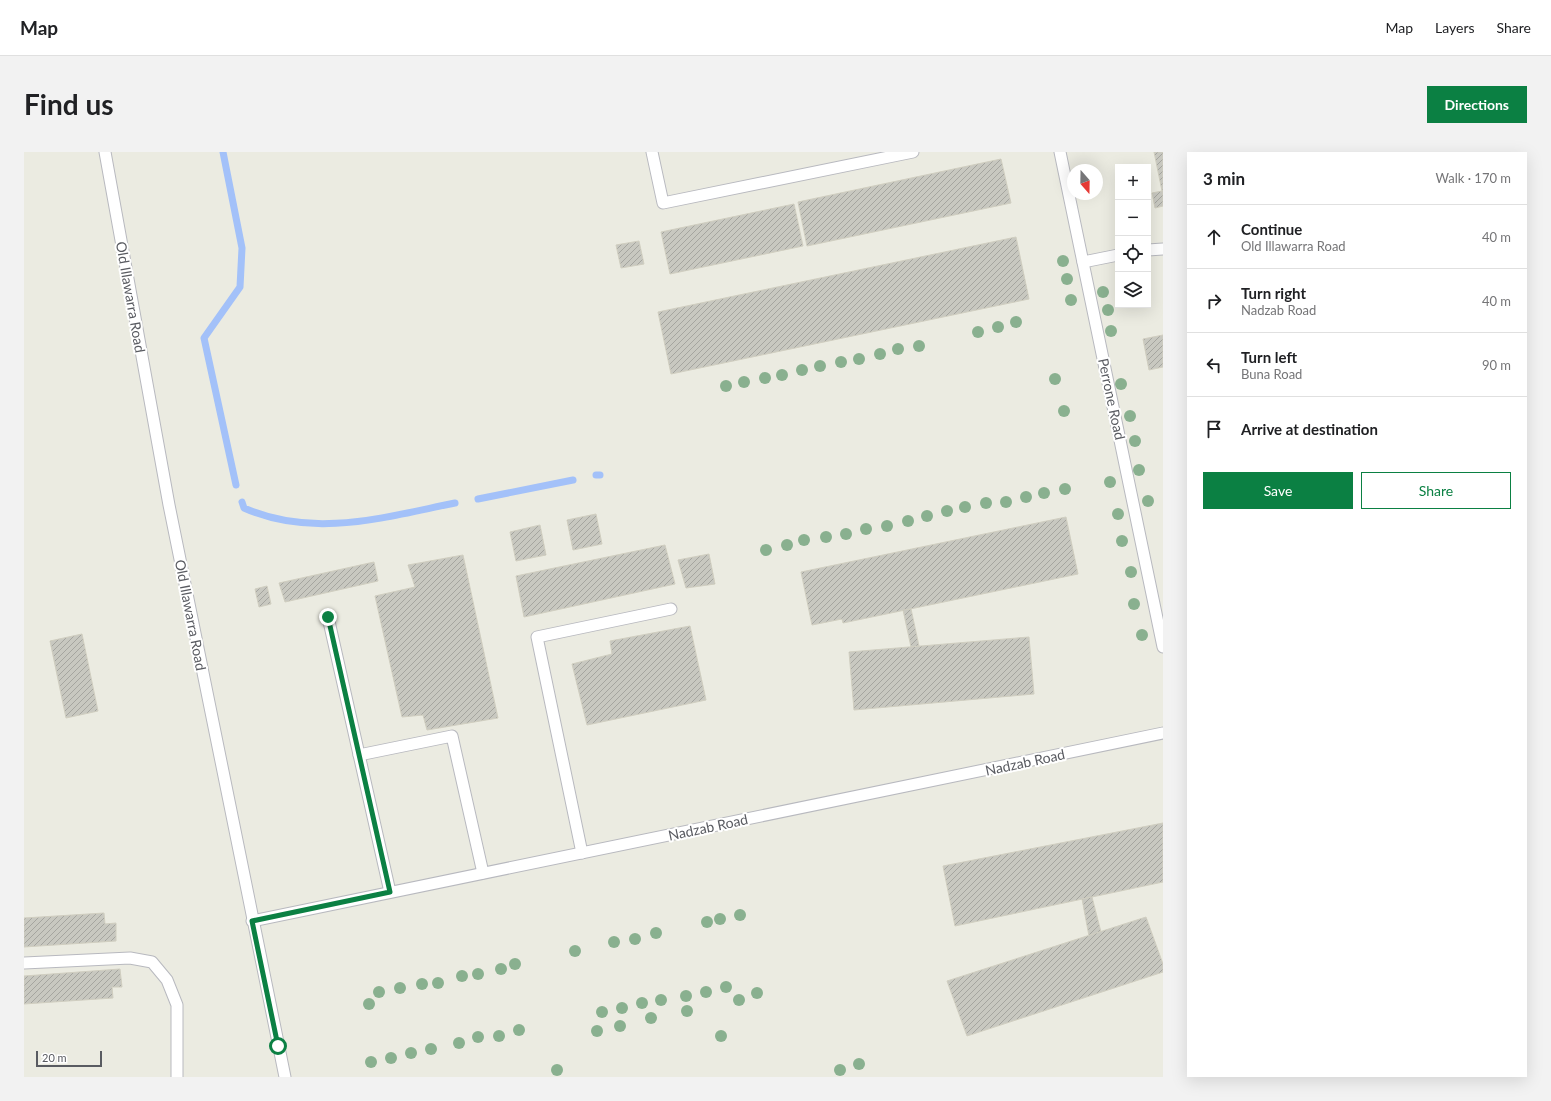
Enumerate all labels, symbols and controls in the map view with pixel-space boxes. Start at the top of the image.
text: Map [20,16,58,39]
text: Map [1385,19,1413,36]
text: Layers [1435,19,1475,36]
text: Share [1497,19,1531,36]
button: Directions [1427,86,1527,123]
text: Find us [24,87,114,121]
north arrow [1067,164,1103,200]
map controls [1115,164,1151,308]
button: + [1115,164,1151,200]
text: 3 min [1203,168,1245,189]
text: Walk · 170 m [1435,170,1511,186]
button: − [1115,200,1151,236]
text: Continue [1241,220,1302,238]
icon: ahead [1203,226,1225,248]
text: 40 m [1482,229,1511,245]
button: locate [1115,236,1151,272]
text: Old Illawarra Road [1241,238,1346,254]
street label: Old Illawarra Road [113,240,149,354]
button: layers [1115,272,1151,308]
text: Turn right [1241,284,1306,302]
icon: right [1203,290,1225,312]
text: 40 m [1482,293,1511,309]
text: Nadzab Road [1241,302,1316,318]
text: Turn left [1241,348,1297,366]
icon: left [1203,354,1225,376]
street label: Perrone Road [1095,357,1129,441]
text: 90 m [1482,357,1511,373]
text: Buna Road [1241,366,1302,382]
icon: arrive [1203,418,1225,440]
text: Arrive at destination [1241,420,1378,438]
button: Save [1203,472,1353,509]
button: Share [1361,472,1511,509]
street label: Old Illawarra Road [172,558,210,672]
route end [319,608,337,626]
street label: Nadzab Road [984,745,1066,779]
street label: Nadzab Road [667,810,749,844]
route start [269,1037,287,1055]
scale bar [36,1049,102,1068]
text: 20 m [42,1051,67,1064]

